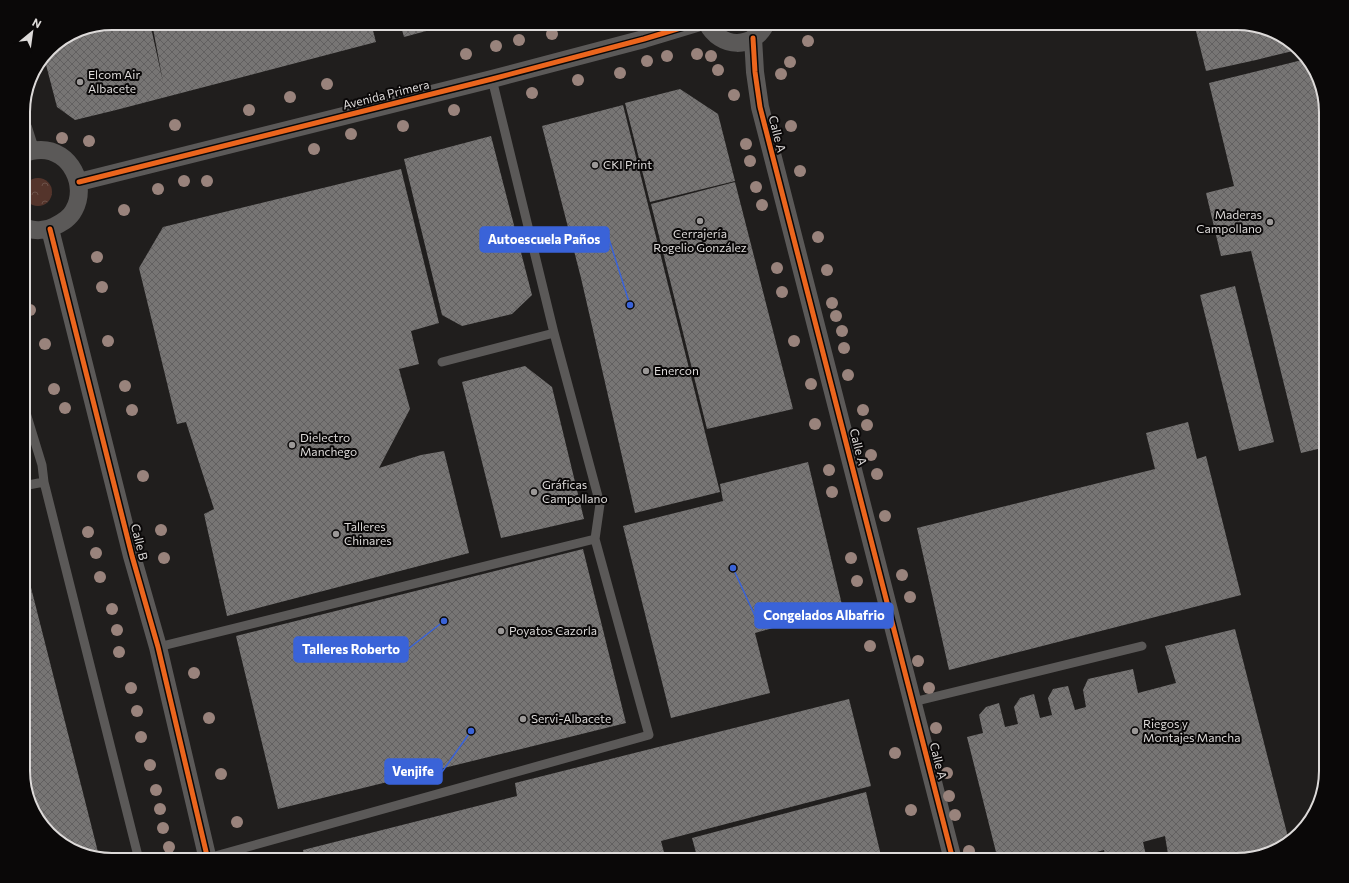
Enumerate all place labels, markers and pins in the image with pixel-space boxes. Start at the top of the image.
place label: Elcom Air Albacete [88,67,140,95]
marker: Elcom Air Albacete [75,77,85,87]
place label: CKI Print [603,157,652,171]
marker: CKI Print [590,160,600,170]
place label: Maderas Campollano [1196,207,1262,235]
marker: Cerrajería Rogelio González [695,216,705,226]
marker: Maderas Campollano [1265,217,1275,227]
place label: Cerrajería Rogelio González [653,226,747,254]
callout: Autoescuela Paños [480,227,609,252]
place label: Enercon [654,363,699,377]
marker: Enercon [641,366,651,376]
place label: Dielectro Manchego [300,430,357,458]
marker: Dielectro Manchego [287,440,297,450]
place label: Gráficas Campollano [542,477,608,505]
marker: Gráficas Campollano [529,487,539,497]
place label: Talleres Chinares [344,519,392,547]
marker: Talleres Chinares [331,529,341,539]
callout: Congelados Albafrio [755,603,893,628]
place label: Poyatos Cazorla [509,623,597,637]
marker: Poyatos Cazorla [496,626,506,636]
callout: Talleres Roberto [294,637,408,662]
place label: Servi-Albacete [531,711,611,725]
marker: Servi-Albacete [518,714,528,724]
place label: Riegos y Montajes Mancha [1143,716,1240,744]
marker: Riegos y Montajes Mancha [1130,726,1140,736]
callout: Venjife [385,759,442,784]

